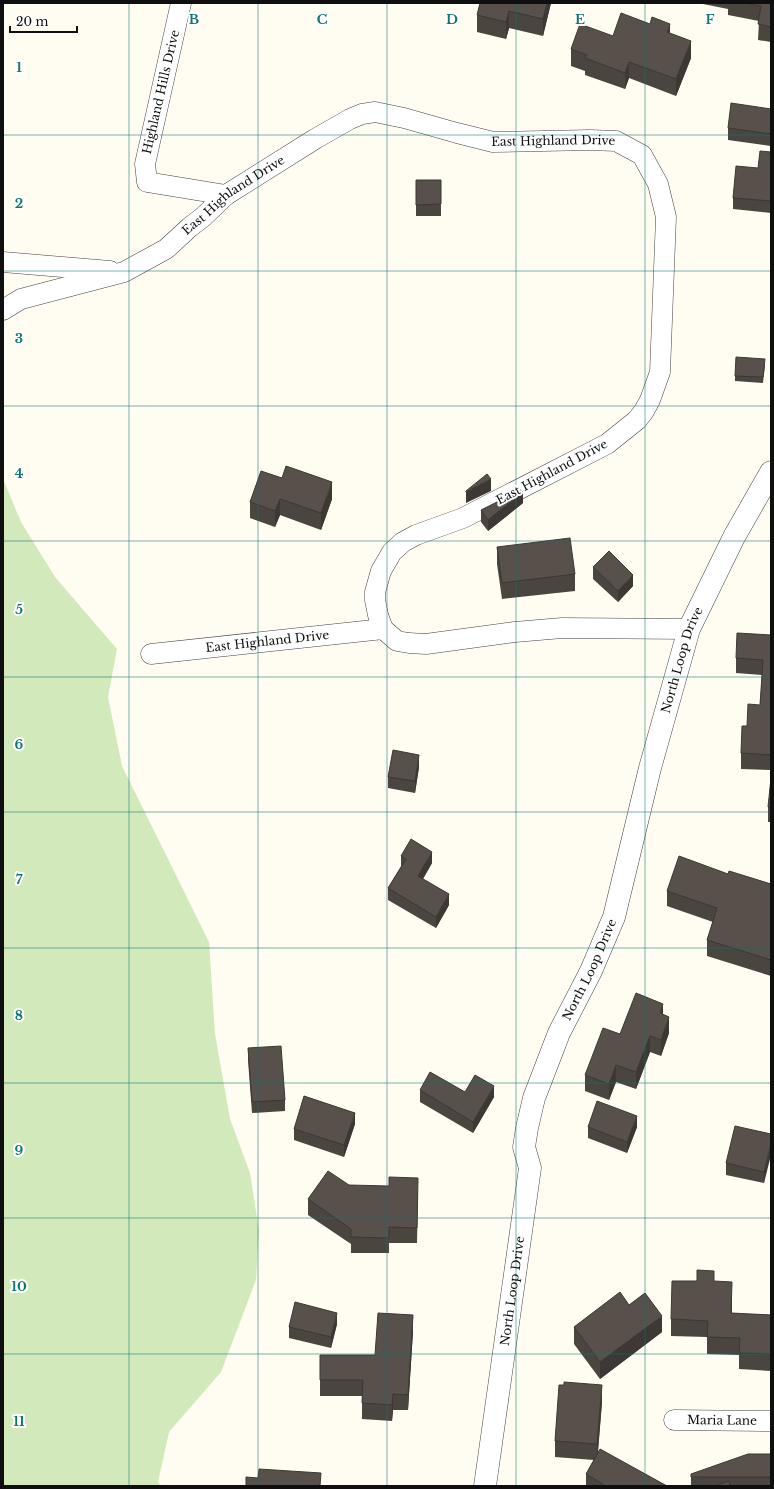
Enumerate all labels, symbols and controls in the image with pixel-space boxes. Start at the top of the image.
scale bar [10,8,77,34]
text: B [189,11,199,28]
text: C [317,11,328,28]
text: D [446,11,458,28]
text: E [575,11,585,28]
text: F [706,11,715,28]
text: 20 m [16,14,48,29]
street label: Highland Hills Drive [139,28,182,156]
text: 1 [16,59,22,76]
street label: East Highland Drive [491,132,616,149]
street label: East Highland Drive [179,152,287,238]
text: 2 [15,195,23,212]
text: 3 [15,330,23,347]
street label: East Highland Drive [493,436,610,507]
text: 4 [15,465,24,482]
text: 5 [15,601,23,618]
street label: North Loop Drive [658,604,706,715]
street label: East Highland Drive [205,627,330,655]
text: 6 [15,736,24,753]
text: 7 [16,871,23,888]
street label: North Loop Drive [559,916,619,1023]
text: 8 [15,1007,23,1024]
text: 9 [15,1142,24,1159]
street label: North Loop Drive [497,1235,527,1347]
text: 10 [11,1278,27,1295]
street label: Maria Lane [687,1412,757,1428]
text: 11 [13,1413,25,1430]

